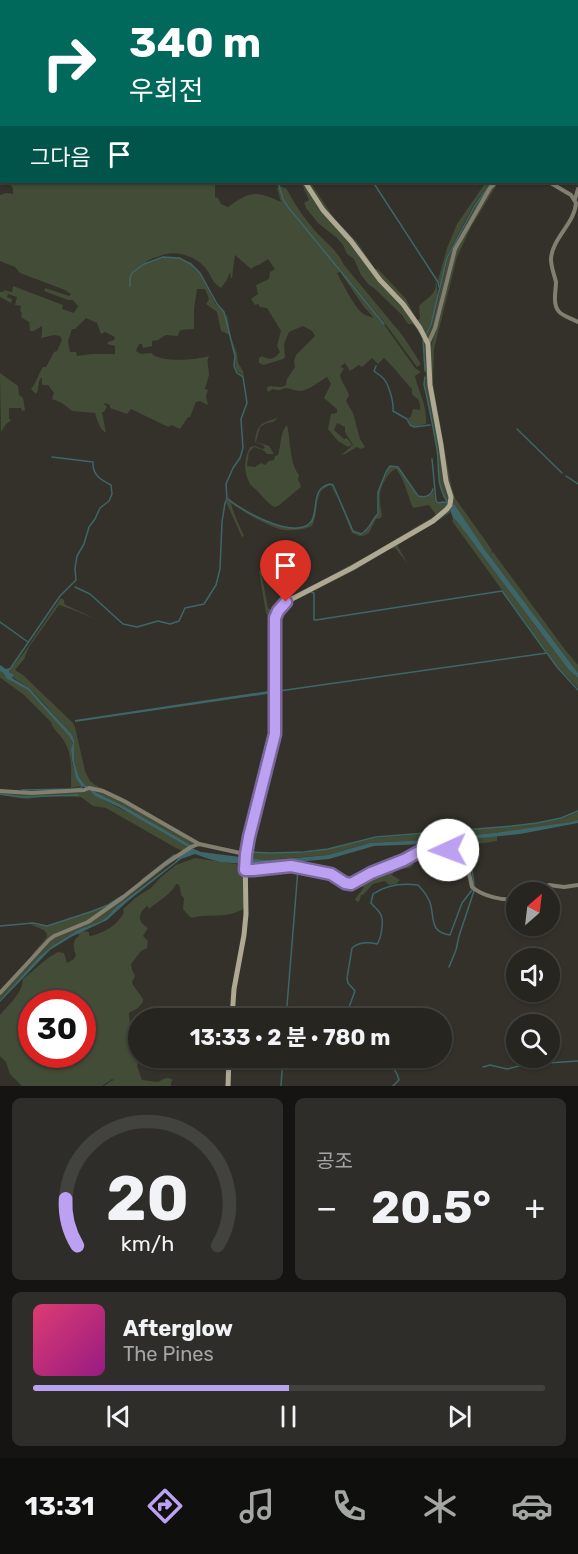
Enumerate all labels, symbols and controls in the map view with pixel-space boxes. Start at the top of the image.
text: 340 m [129,18,261,68]
icon: right [30,24,108,102]
text: 우회전 [129,75,204,107]
icon: arrive [103,138,136,171]
text: 그다음 [30,144,91,171]
pin [260,540,311,602]
icon: arrive [269,549,302,582]
position arrow [416,818,480,882]
north arrow [506,882,560,936]
map controls [506,882,560,1068]
button: sound [506,948,560,1002]
speed limit sign: 30 [18,990,96,1068]
button: search [506,1014,560,1068]
text: 13:33 · 2 분 · 780 m [190,1024,390,1051]
text: 공조 [316,1149,353,1173]
text: 20 [106,1162,189,1236]
text: 20.5° [371,1181,491,1234]
text: − [316,1188,337,1227]
text: + [524,1188,545,1227]
text: km/h [121,1231,174,1256]
text: Afterglow [123,1315,233,1342]
text: The Pines [123,1342,214,1366]
icon: previous [102,1400,135,1433]
icon: pause [272,1400,305,1433]
icon: next [443,1400,476,1433]
icon: directions [144,1485,186,1527]
icon: music [236,1485,278,1527]
icon: phone [328,1485,370,1527]
icon: climate [419,1485,461,1527]
icon: car [511,1485,553,1527]
text: 13:31 [25,1490,95,1522]

